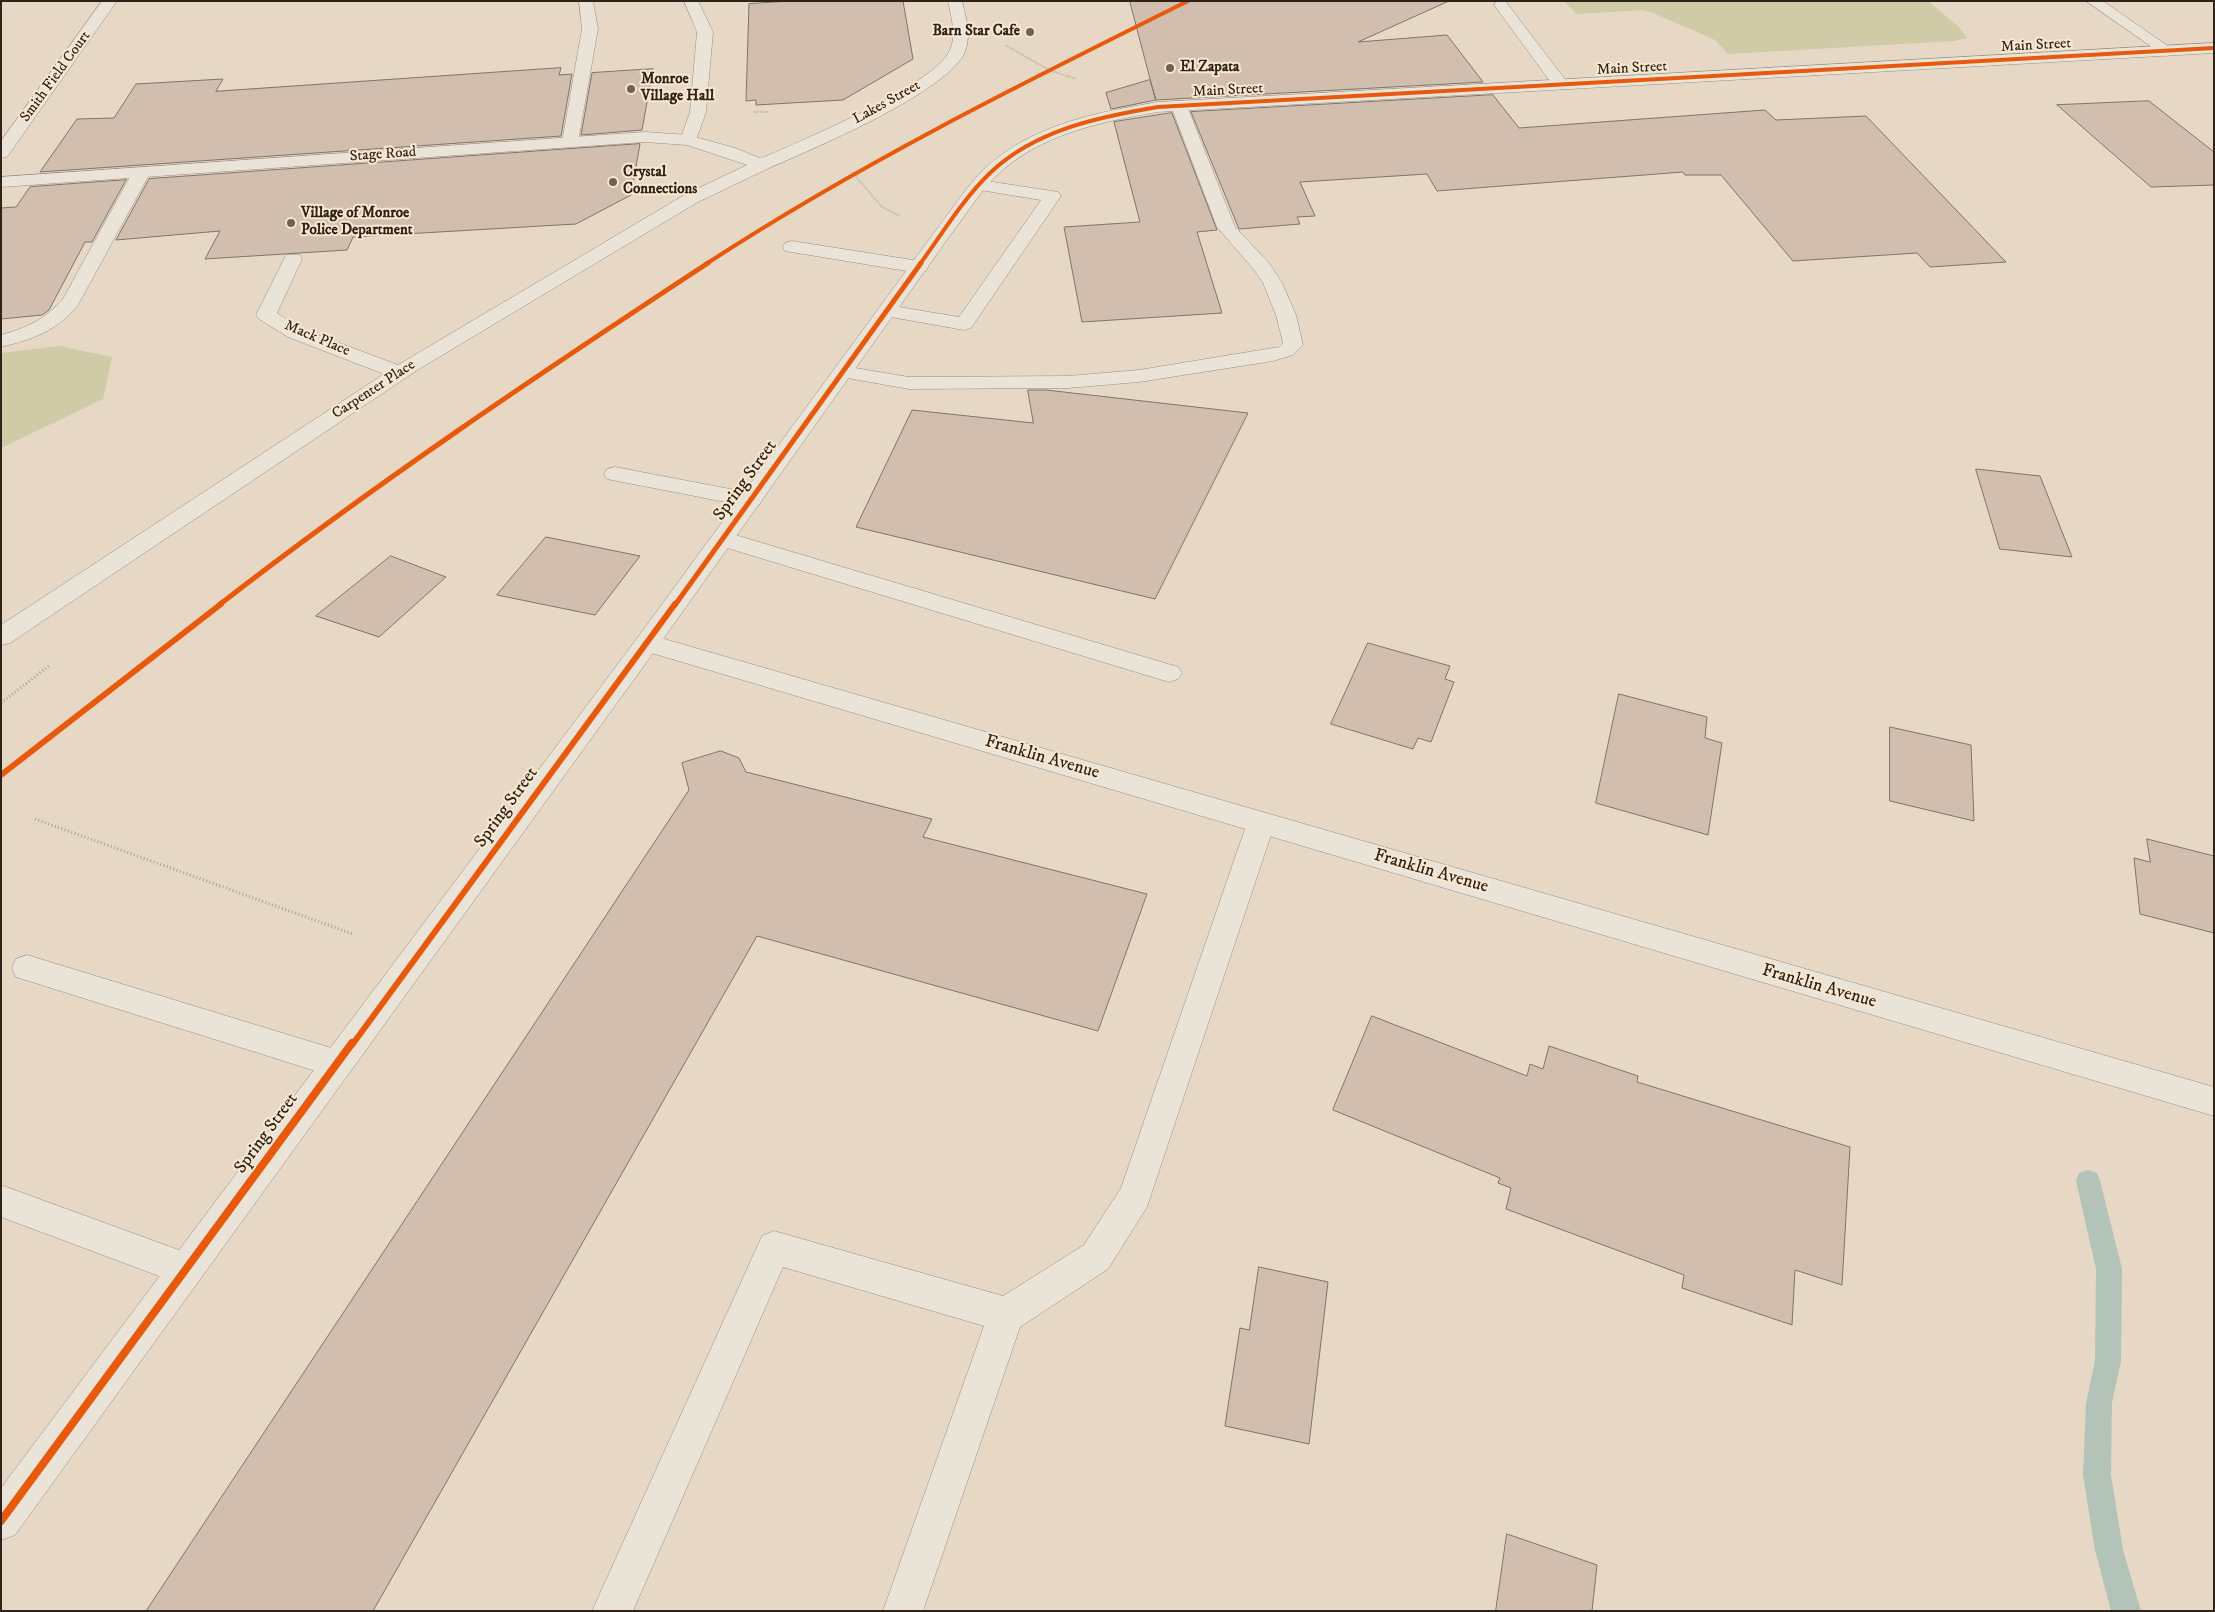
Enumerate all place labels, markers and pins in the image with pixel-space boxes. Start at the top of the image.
place label: Barn Star Cafe [932,23,1020,41]
marker: Barn Star Cafe [1024,26,1036,38]
place label: El Zapata [1180,59,1239,77]
marker: El Zapata [1164,62,1176,74]
place label: Monroe Village Hall [641,71,714,106]
marker: Monroe Village Hall [625,83,637,95]
place label: Crystal Connections [623,164,697,199]
marker: Crystal Connections [607,176,619,188]
place label: Village of Monroe Police Department [301,205,413,240]
marker: Village of Monroe Police Department [285,217,297,229]

